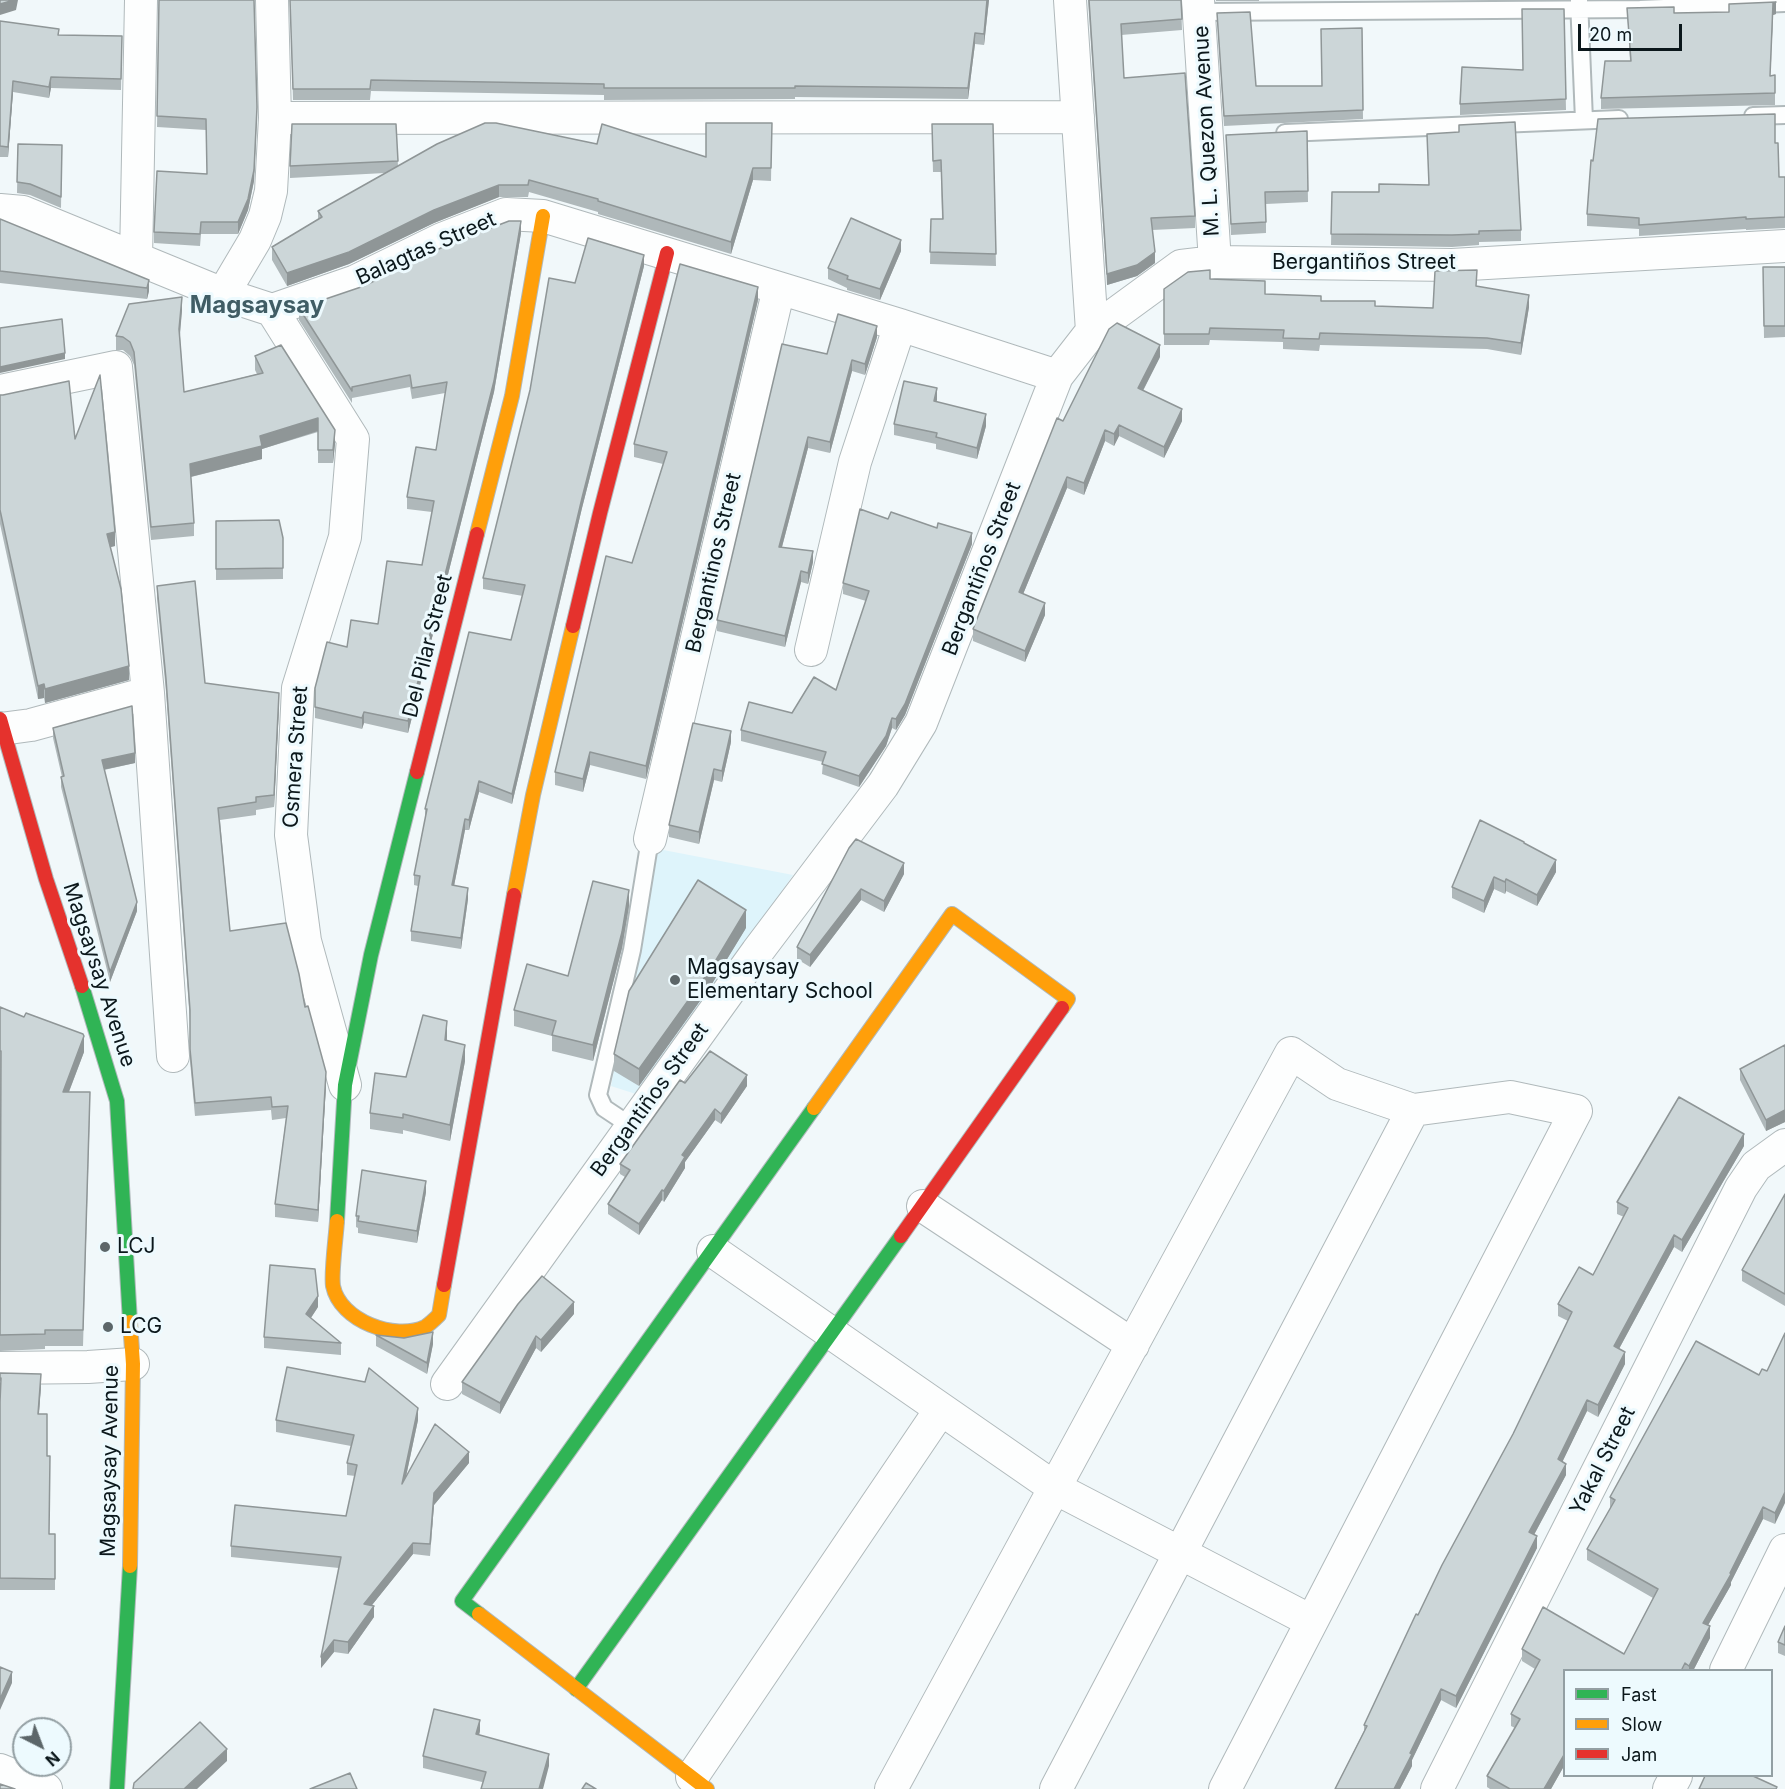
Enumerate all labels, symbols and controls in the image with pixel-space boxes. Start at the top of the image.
scale bar [1581,12,1684,50]
text: 20 m [1589,24,1632,45]
street label: M. L. Quezon Avenue [1189,25,1225,237]
street label: Balagtas Street [352,207,500,291]
street label: Bergantiños Street [1272,250,1456,276]
district label: Magsaysay [190,292,324,320]
street label: Bergantinos Street [681,471,747,655]
street label: Bergantiños Street [937,479,1027,659]
street label: Del Pilar Street [398,572,458,720]
street label: Osmera Street [278,685,314,829]
street label: Magsaysay Avenue [57,880,141,1070]
place label: Magsaysay Elementary School [687,955,873,1005]
marker: Magsaysay Elementary School [668,973,682,987]
street label: Bergantiños Street [586,1018,714,1182]
place label: LCJ [117,1234,156,1260]
marker: LCJ [98,1240,112,1254]
place label: LCG [120,1314,162,1340]
marker: LCG [101,1320,115,1334]
street label: Magsaysay Avenue [96,1365,124,1557]
street label: Yakal Street [1565,1403,1641,1519]
legend [1563,1669,1773,1777]
text: Fast [1621,1684,1657,1705]
text: Slow [1621,1714,1662,1735]
north arrow [12,1717,72,1777]
text: Jam [1621,1744,1657,1765]
text: N [41,1747,64,1770]

